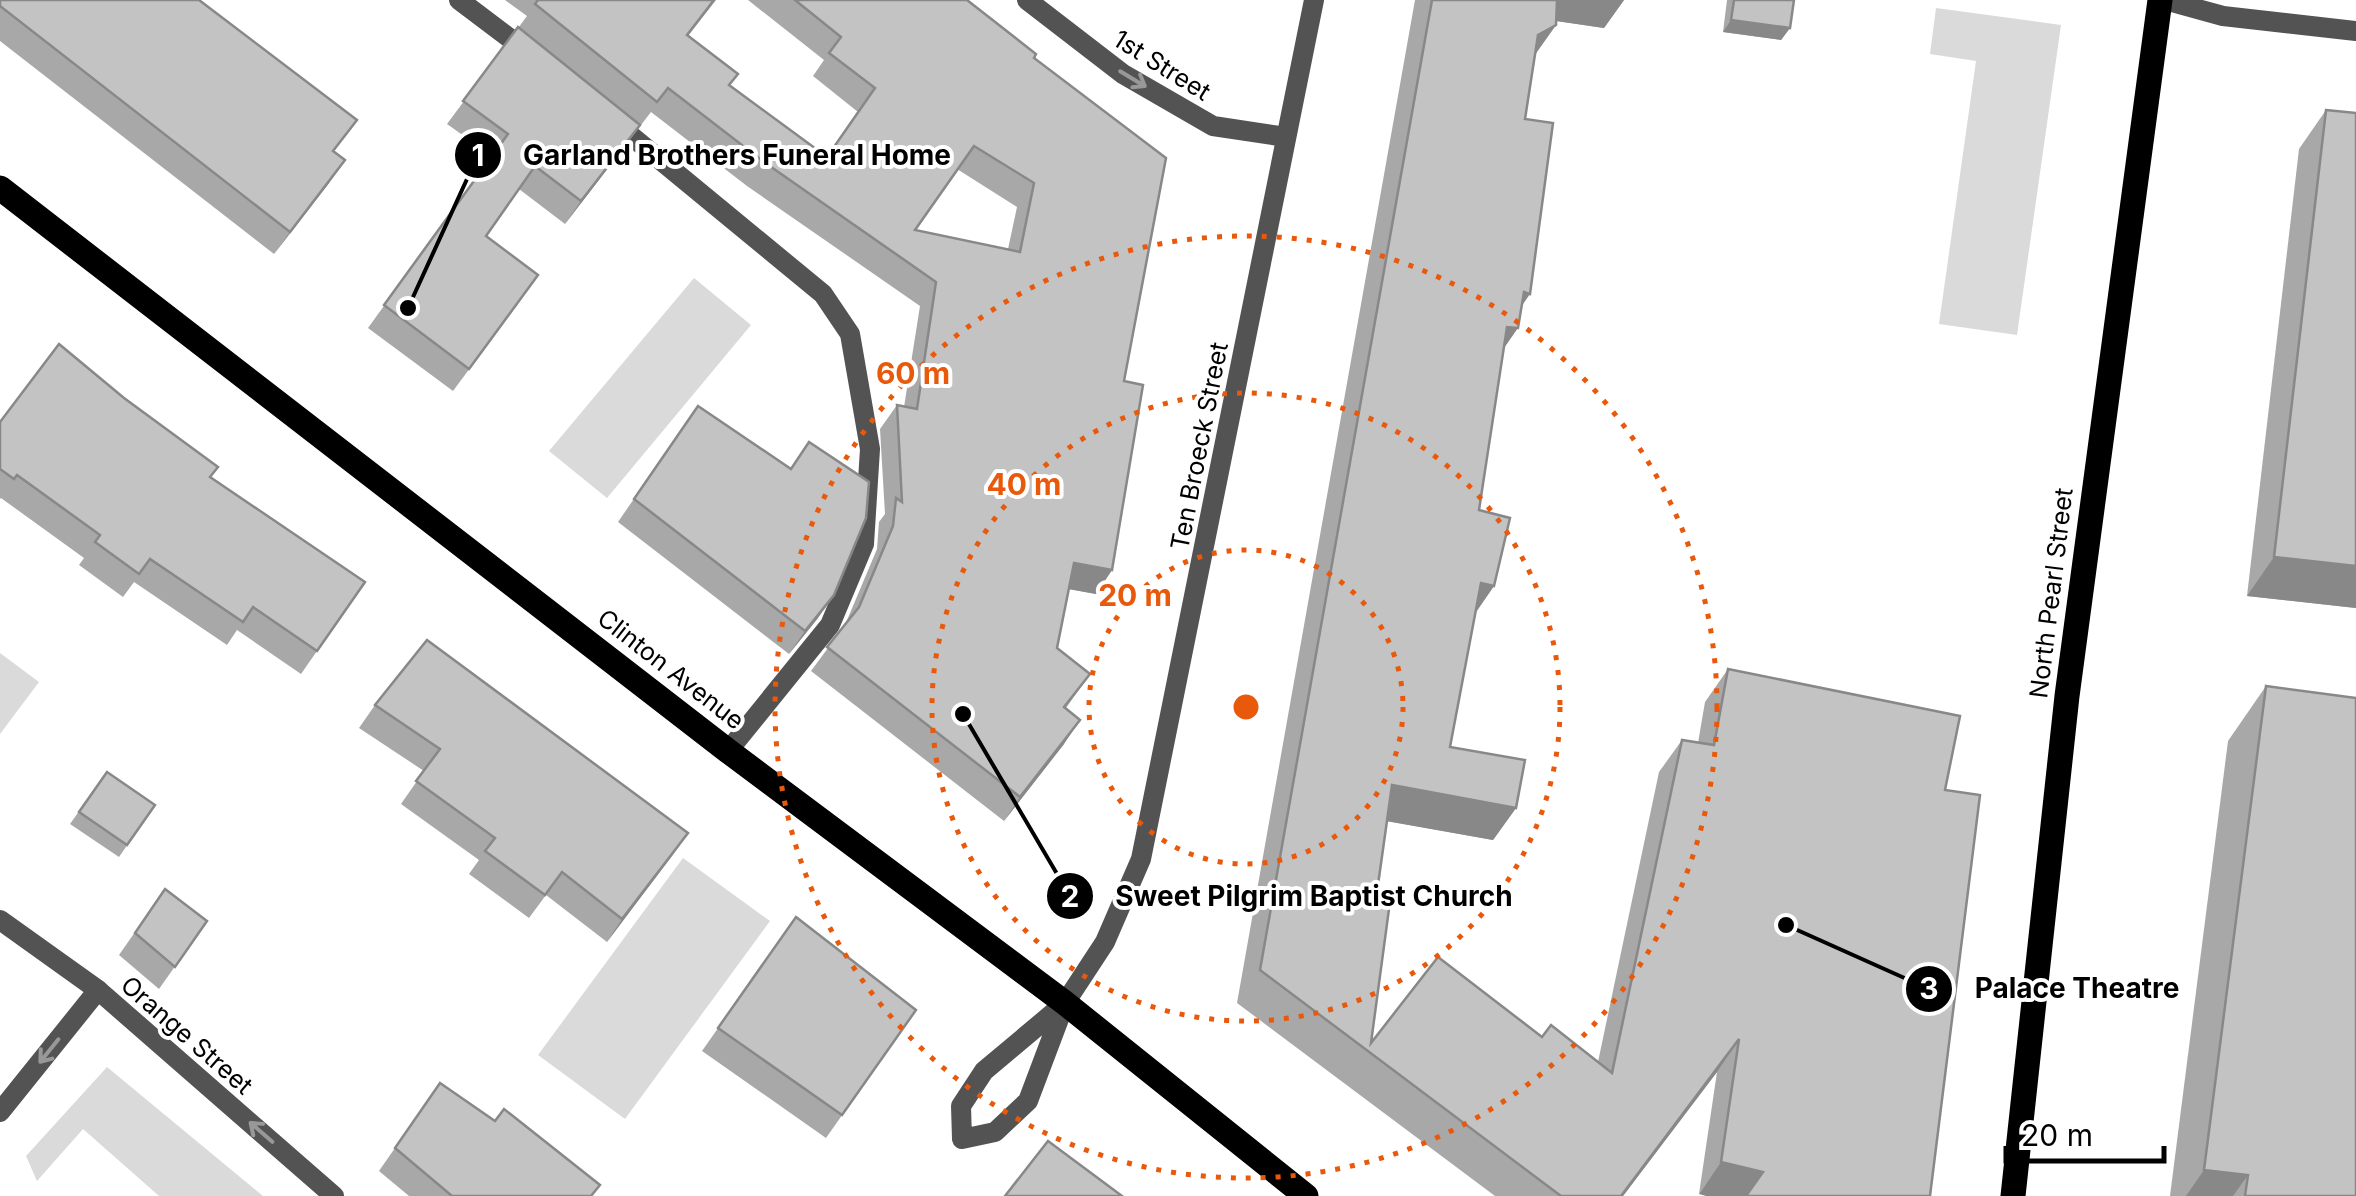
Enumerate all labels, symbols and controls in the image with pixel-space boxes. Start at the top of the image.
street label: 1st Street [1108,23,1216,107]
one-way arrow [1118,69,1147,89]
callout: Garland Brothers Funeral Home [453,126,972,184]
text: 1 [472,137,484,173]
text: Garland Brothers Funeral Home [523,138,951,172]
street label: Ten Broeck Street [1164,340,1234,552]
text: 60 m [876,355,950,391]
text: 40 m [987,466,1062,502]
street label: North Pearl Street [2023,486,2079,700]
text: 20 m [1098,577,1172,613]
street label: Clinton Avenue [592,602,750,736]
centre of rings [1228,689,1264,725]
callout: Sweet Pilgrim Baptist Church [1045,867,1533,925]
text: 2 [1061,878,1079,914]
text: Sweet Pilgrim Baptist Church [1115,879,1513,913]
callout: Palace Theatre [1904,960,2199,1018]
street label: Orange Street [115,970,259,1100]
text: 3 [1919,970,1939,1006]
text: Palace Theatre [1975,971,2179,1005]
one-way arrow [38,1038,60,1064]
scale bar [2006,1101,2164,1163]
text: 20 m [2021,1117,2093,1153]
one-way arrow [248,1121,274,1143]

